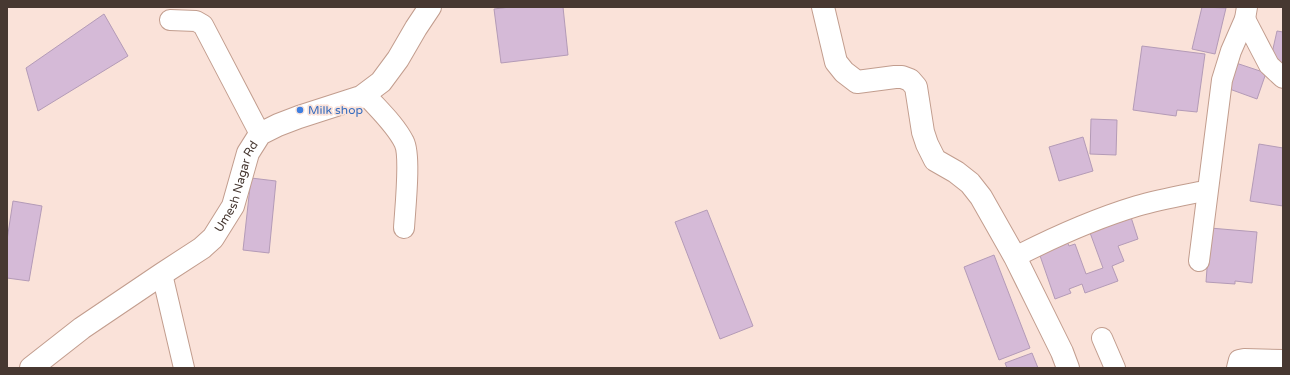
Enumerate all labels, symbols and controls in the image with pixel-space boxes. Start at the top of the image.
place label: Milk shop [308,103,363,117]
marker: Milk shop [295,105,305,115]
street label: Umesh Nagar Rd [211,138,261,235]

